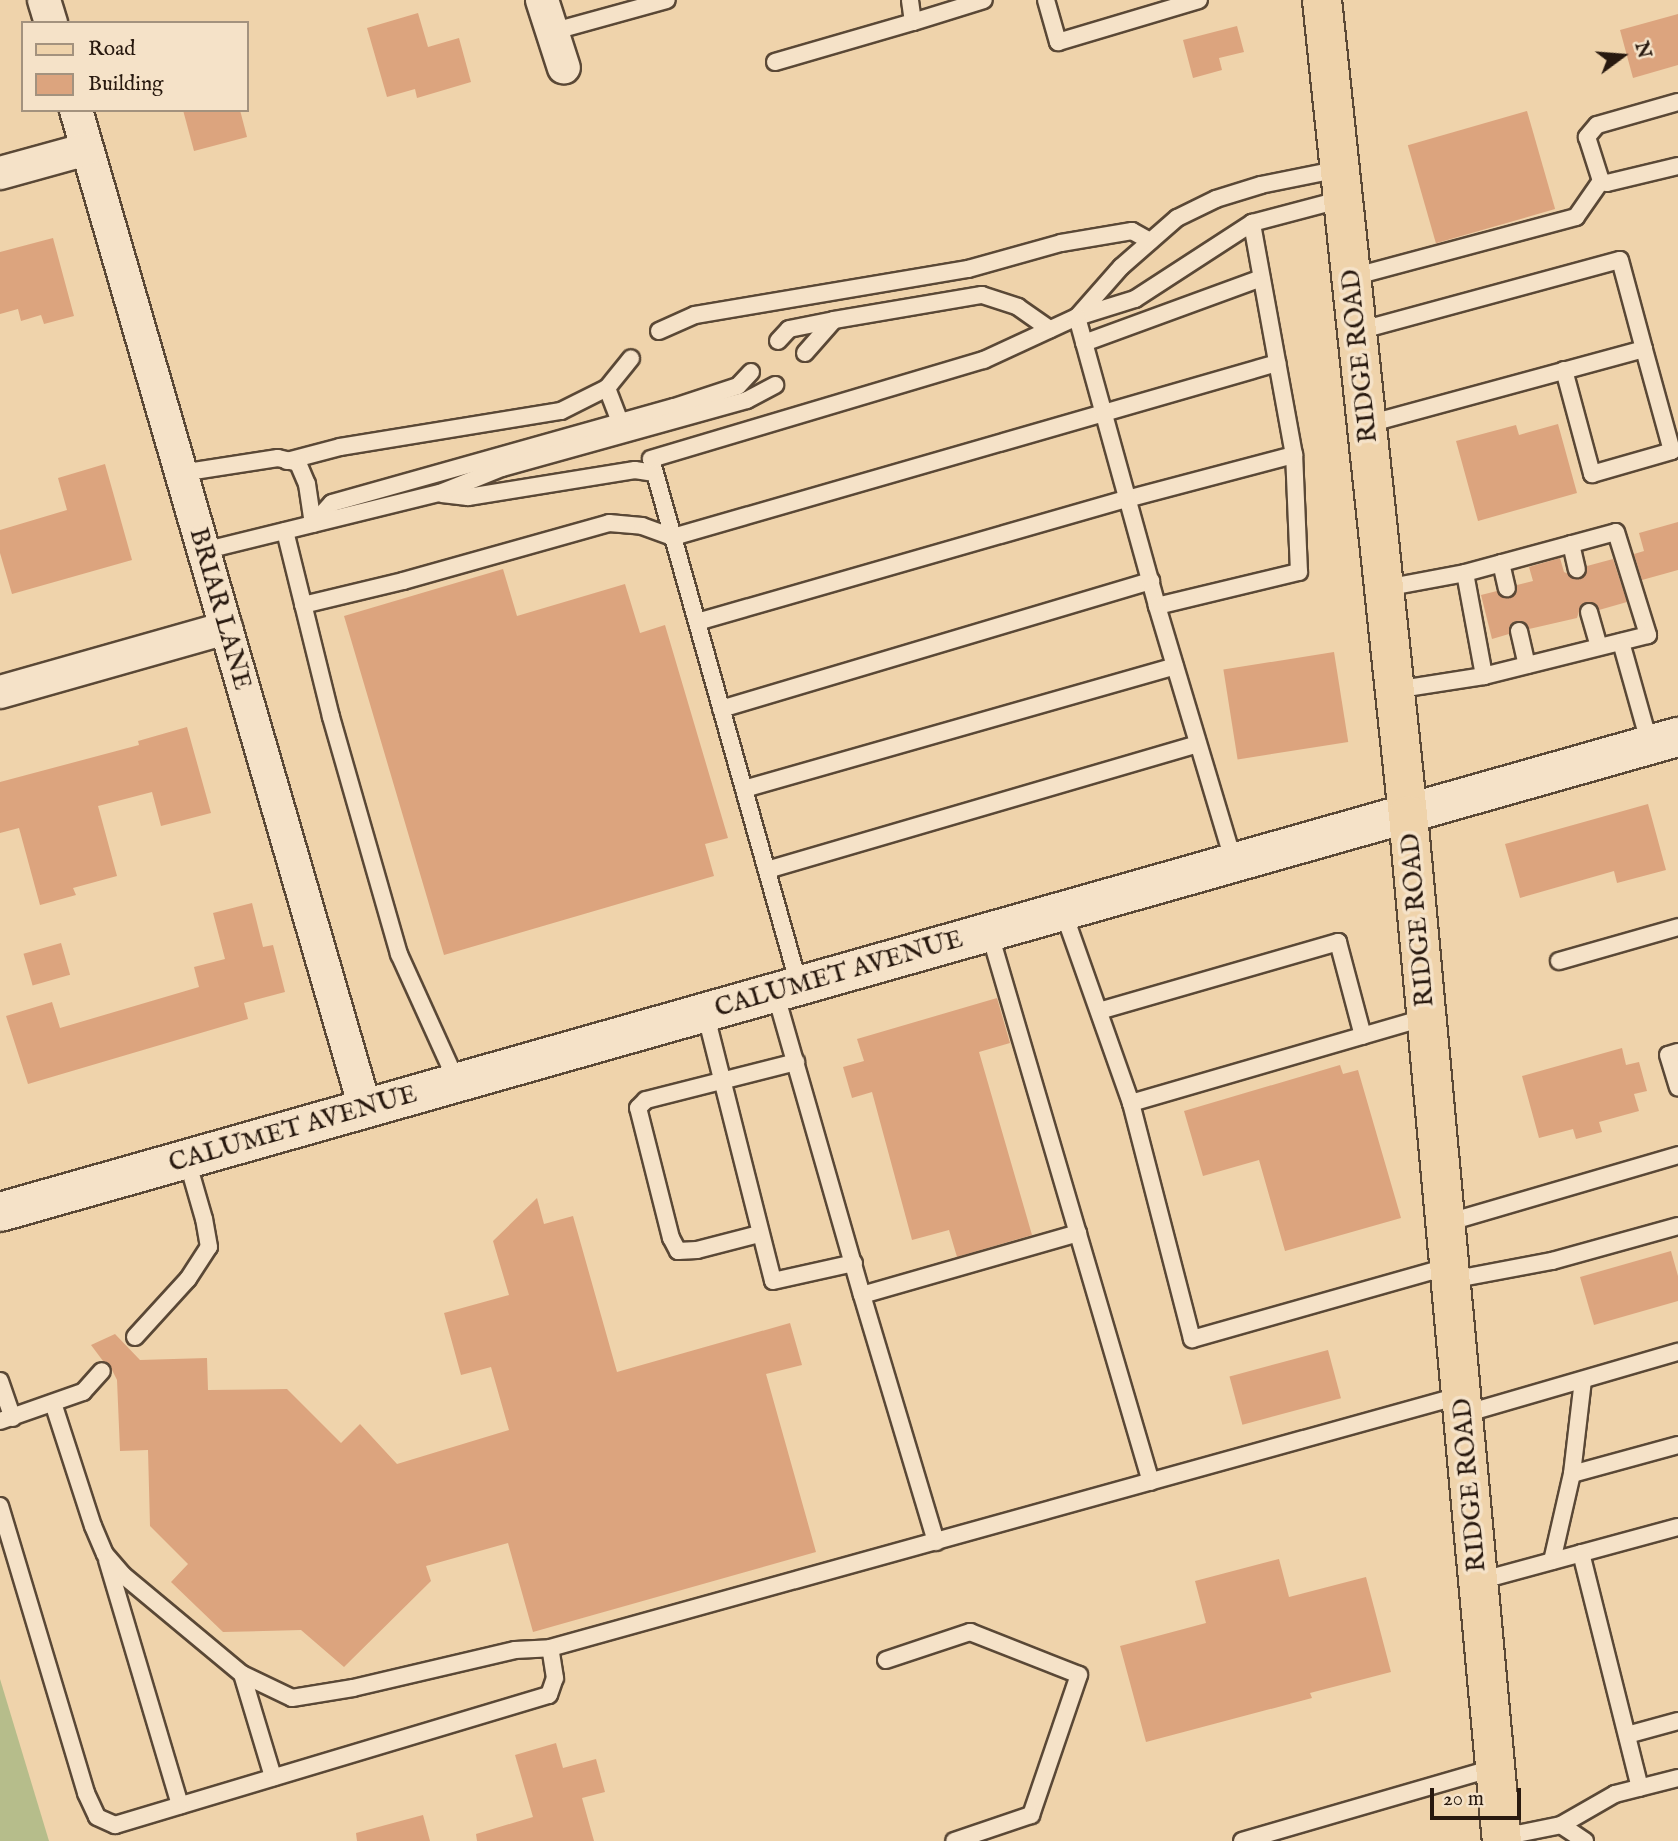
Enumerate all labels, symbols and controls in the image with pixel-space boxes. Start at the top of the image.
legend [21,21,248,112]
north arrow [1587,21,1657,91]
text: Road [88,36,135,63]
text: N [1628,39,1656,61]
text: Building [88,71,163,98]
street label: RIDGE ROAD [1335,267,1385,445]
street label: BRIAR LANE [182,524,258,694]
street label: RIDGE ROAD [1395,832,1441,1008]
street label: CALUMET AVENUE [711,924,967,1024]
street label: CALUMET AVENUE [165,1079,421,1179]
street label: RIDGE ROAD [1447,1397,1493,1573]
scale bar [1433,1774,1524,1818]
text: 20 m [1443,1786,1484,1813]

